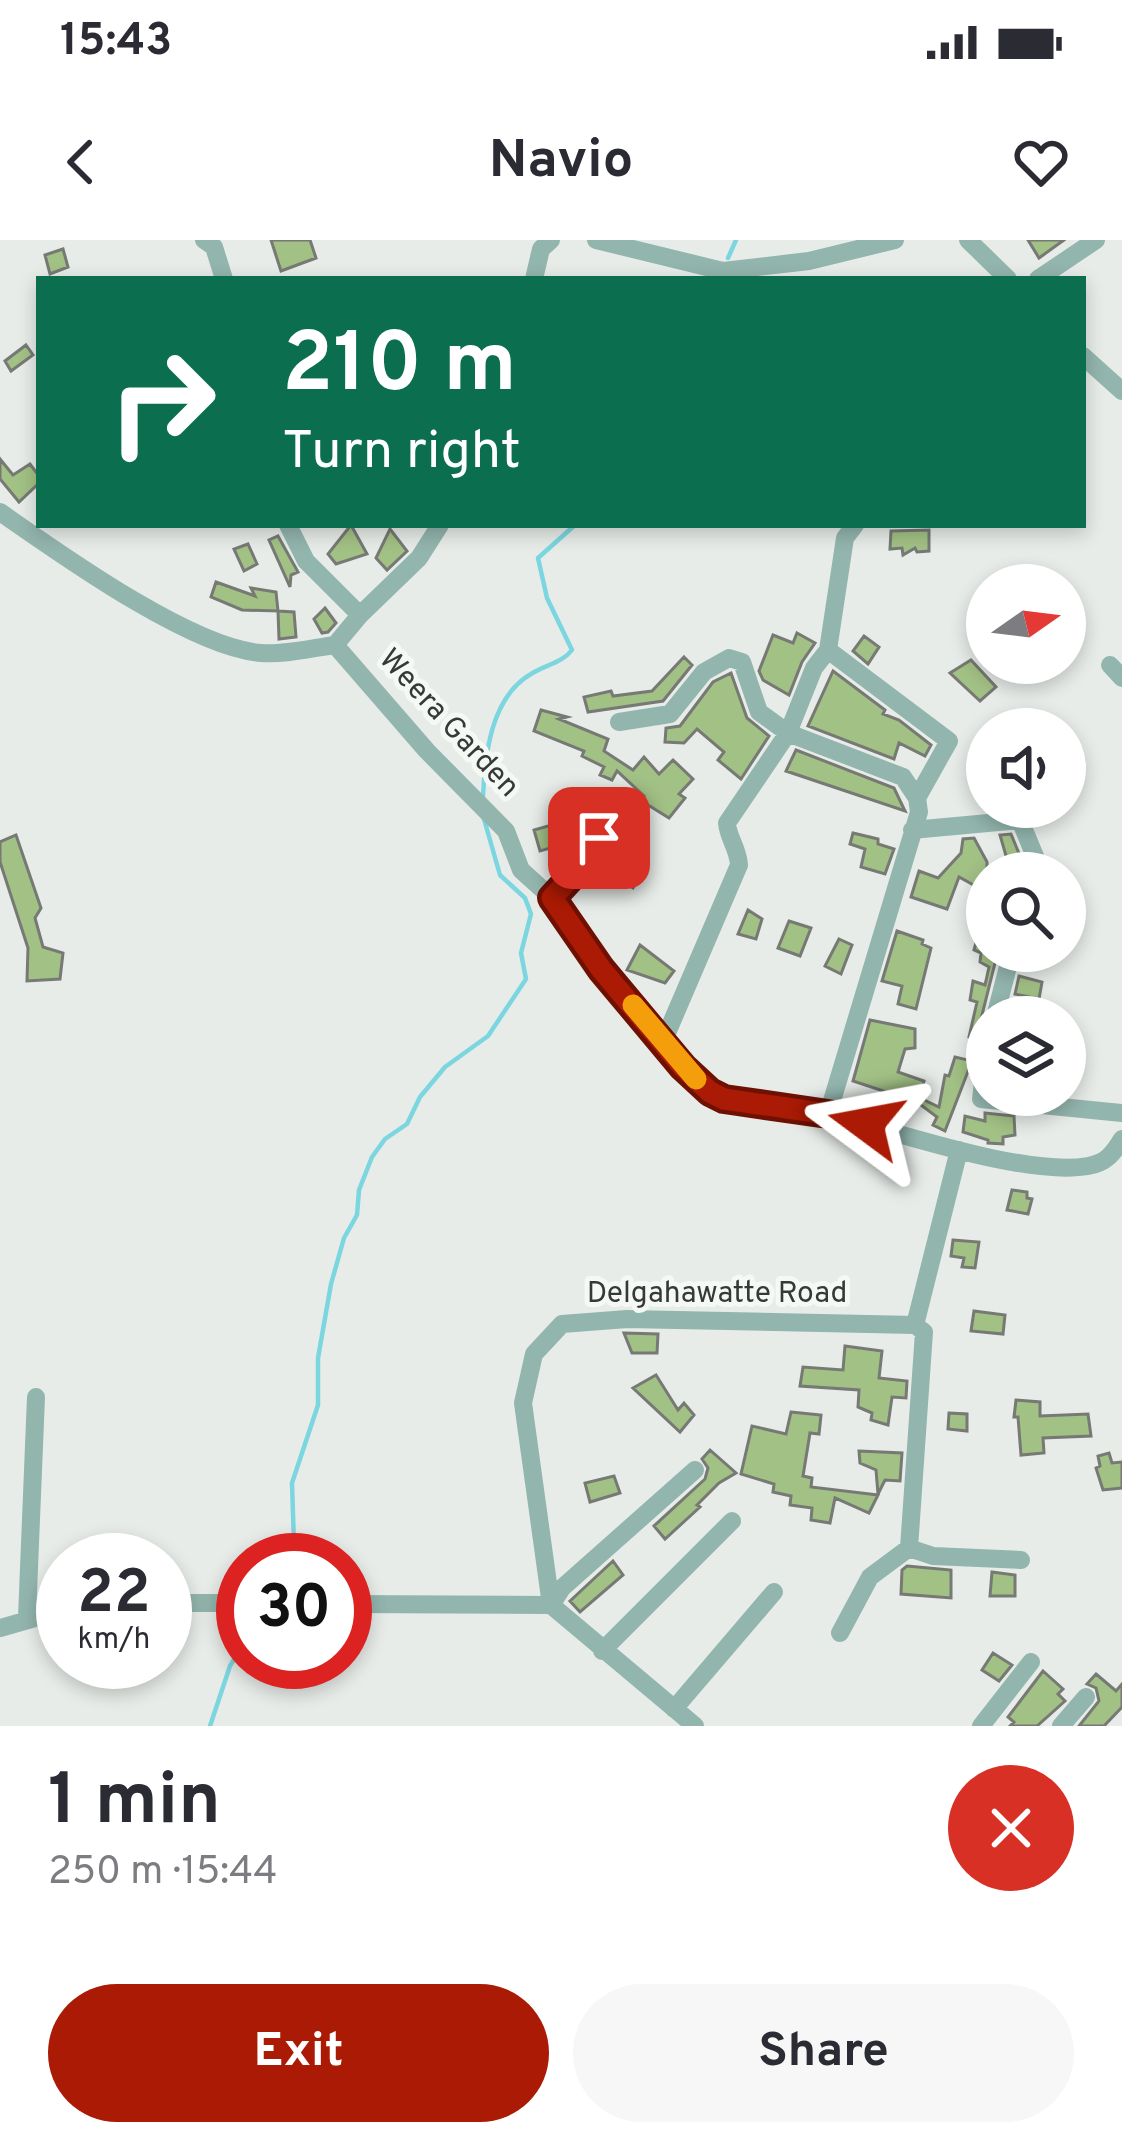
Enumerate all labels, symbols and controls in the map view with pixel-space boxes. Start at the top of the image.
text: 15:43 [60,14,172,71]
text: Navio [489,128,633,197]
icon: back [48,129,114,195]
icon: heart [1008,129,1074,195]
text: 210 m [282,315,517,421]
icon: right [84,324,240,480]
text: Turn right [282,419,521,488]
north arrow [966,564,1086,684]
map controls [966,564,1086,1116]
street label: Weera Garden [370,642,526,806]
button: sound [966,708,1086,828]
pin [548,787,650,889]
icon: arrive [566,805,632,871]
button: search [966,852,1086,972]
button: layers [966,996,1086,1116]
position arrow [803,1061,929,1187]
street label: Delgahawatte Road [587,1276,847,1313]
speed limit sign: 30 [216,1533,372,1689]
text: 22 [77,1558,151,1634]
text: km/h [78,1622,150,1659]
text: 1 min [48,1758,221,1850]
button: close [948,1765,1074,1891]
text: 250 m · 15:44 [48,1849,278,1898]
button: Exit [48,1984,549,2122]
button: Share [573,1984,1074,2122]

